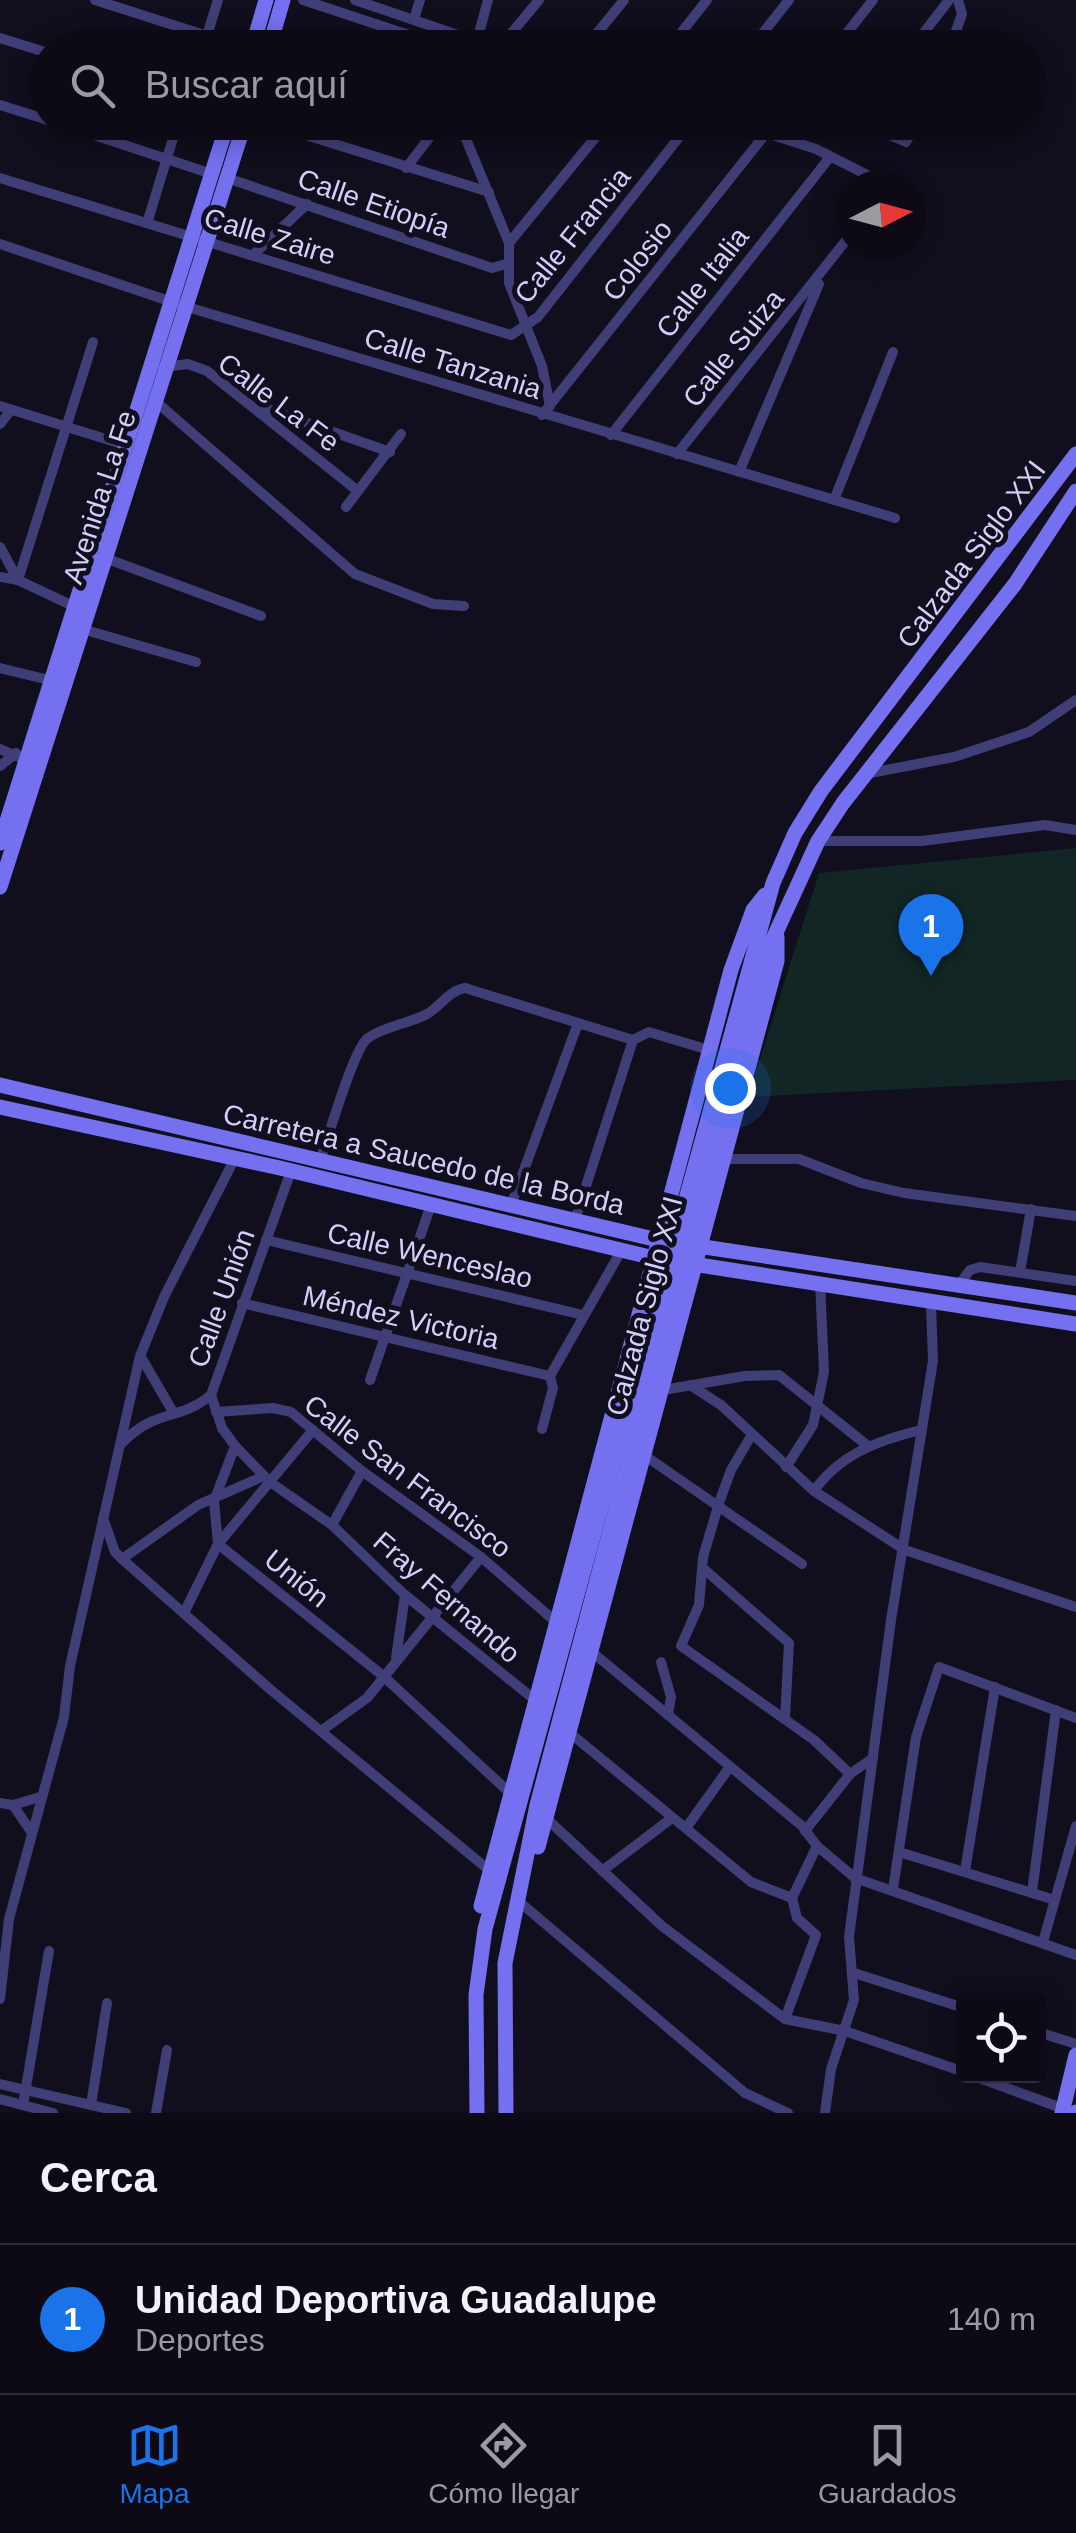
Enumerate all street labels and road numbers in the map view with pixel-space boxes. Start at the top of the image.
street label: Calle Francia [508,161,637,309]
street label: Calle Etiopía [294,163,454,244]
street label: Calle Zaire [201,202,339,271]
street label: Colosio [596,214,678,307]
street label: Calle Italia [650,221,755,343]
street label: Calle Suiza [677,283,790,413]
street label: Calle Tanzania [361,322,545,405]
street label: Calle La Fe [212,347,345,458]
street label: Avenida La Fe [57,407,142,588]
street label: Calzada Siglo XXI [891,455,1052,654]
street label: Carretera a Saucedo de la Borda [220,1098,628,1221]
street label: Calzada Siglo XXI [600,1193,689,1419]
street label: Calle Wenceslao [324,1217,535,1294]
street label: Calle Unión [182,1225,261,1371]
street label: Méndez Victoria [300,1280,502,1355]
street label: Calle San Francisco [298,1389,517,1564]
street label: Fray Fernando [367,1525,526,1669]
street label: Unión [258,1543,335,1613]

